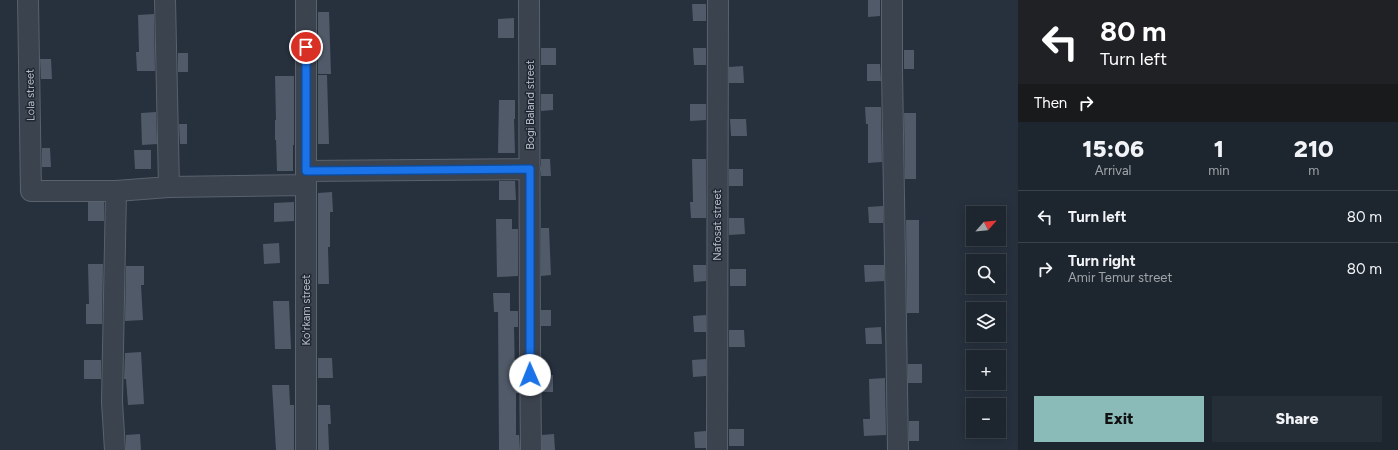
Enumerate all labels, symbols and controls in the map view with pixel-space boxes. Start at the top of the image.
text: 80 m [1100,14,1166,48]
icon: left [1034,16,1086,68]
pin [289,30,323,64]
icon: arrive [295,36,317,58]
text: Turn left [1100,48,1167,70]
street label: Bogi Baland street [524,60,537,150]
street label: Lola street [24,69,37,121]
icon: right [1075,92,1097,114]
text: Then [1034,94,1067,112]
text: 15:06 [1082,134,1144,163]
text: 1 [1214,134,1224,163]
text: 210 [1294,134,1334,163]
text: Arrival [1095,163,1131,178]
text: min [1208,163,1230,178]
text: m [1308,163,1319,178]
street label: Nafosat street [711,189,724,261]
north arrow [966,206,1006,246]
map controls [966,206,1006,438]
icon: left [1034,206,1056,228]
text: Turn left [1068,208,1126,226]
text: 80 m [1347,208,1382,226]
text: Turn right [1068,252,1136,270]
button: search [966,254,1006,294]
icon: right [1034,258,1056,280]
text: 80 m [1347,260,1382,278]
text: Amir Temur street [1068,270,1172,285]
street label: Ko'rkam street [300,275,313,346]
button: layers [966,302,1006,342]
button: + [966,350,1006,390]
position arrow [509,354,551,396]
button: Exit [1034,396,1204,442]
button: Share [1212,396,1382,442]
button: − [966,398,1006,438]

